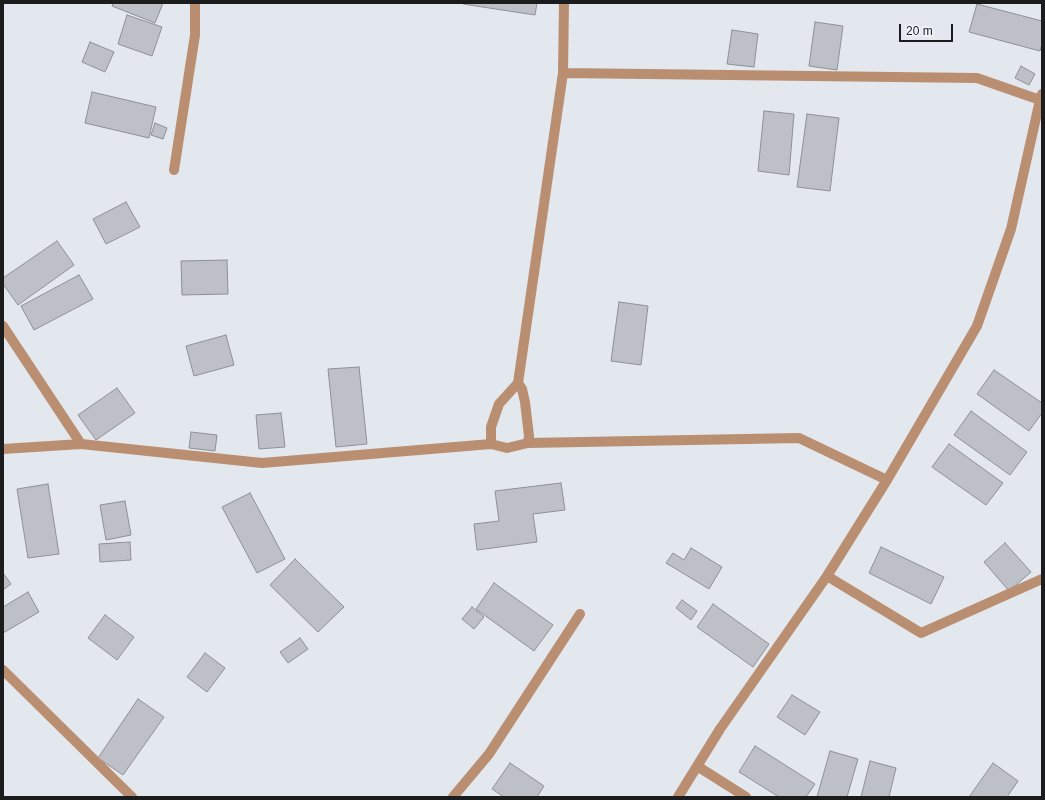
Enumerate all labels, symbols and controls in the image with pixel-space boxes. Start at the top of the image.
scale bar [901,16,955,42]
text: 20 m [906,24,933,38]

